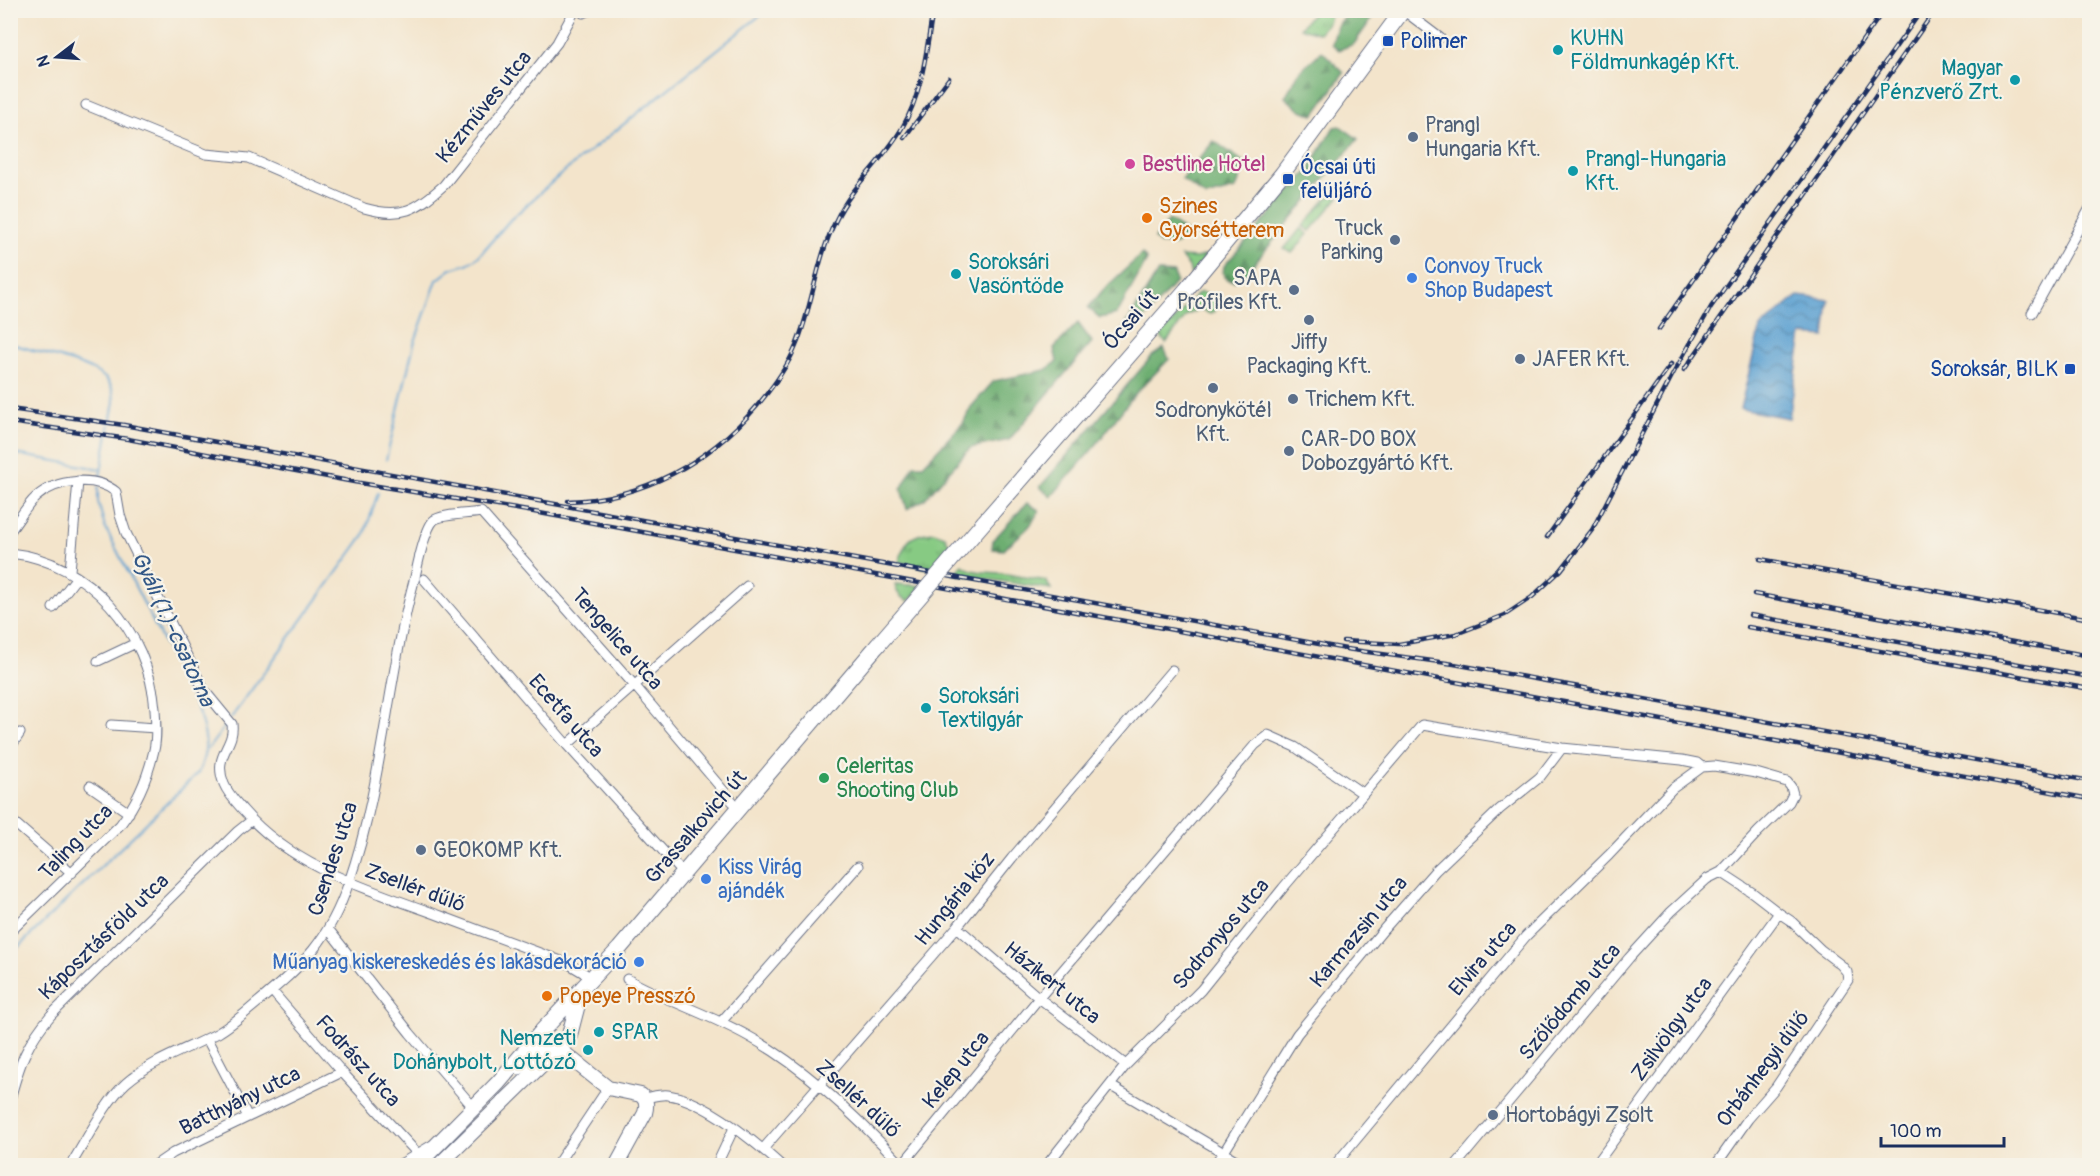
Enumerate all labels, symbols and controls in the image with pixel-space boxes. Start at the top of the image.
place label: KUHN Földmunkagép Kft. [1570,25,1740,76]
north arrow [27,27,87,87]
place label: Polimer [1400,28,1468,55]
marker: Polimer [1381,34,1395,48]
marker: KUHN Földmunkagép Kft. [1551,43,1565,57]
street label: Kézműves utca [430,45,538,169]
text: N [32,53,55,69]
place label: Magyar Pénzverő Zrt. [1879,55,2003,106]
marker: Magyar Pénzverő Zrt. [2008,73,2022,87]
place label: Prangl Hungaria Kft. [1425,112,1541,163]
marker: Prangl Hungaria Kft. [1406,130,1420,144]
place label: Prangl-Hungaria Kft. [1585,146,1726,197]
place label: Bestline Hotel [1142,151,1266,178]
place label: Ócsai úti felüljáró [1300,153,1376,205]
marker: Bestline Hotel [1123,157,1137,171]
marker: Prangl-Hungaria Kft. [1566,164,1580,178]
marker: Ócsai úti felüljáró [1281,172,1295,186]
place label: Szines Gyorsétterem [1159,193,1284,244]
marker: Szines Gyorsétterem [1140,211,1154,225]
place label: Truck Parking [1320,215,1383,266]
marker: Truck Parking [1388,233,1402,247]
place label: Soroksári Vasöntöde [968,249,1064,300]
place label: Convoy Truck Shop Budapest [1424,253,1553,304]
place label: SAPA Profiles Kft. [1177,265,1282,316]
marker: Soroksári Vasöntöde [949,267,963,281]
marker: Convoy Truck Shop Budapest [1405,271,1419,285]
street label: Ócsai út [1097,283,1165,356]
marker: SAPA Profiles Kft. [1287,283,1301,297]
marker: Jiffy Packaging Kft. [1302,313,1316,327]
place label: Jiffy Packaging Kft. [1246,329,1372,380]
place label: JAFER Kft. [1532,346,1630,373]
marker: JAFER Kft. [1513,352,1527,366]
place label: Soroksár, BILK [1930,356,2058,383]
marker: Soroksár, BILK [2063,362,2077,376]
marker: Sodronykötél Kft. [1206,381,1220,395]
place label: Trichem Kft. [1305,386,1415,413]
marker: Trichem Kft. [1286,392,1300,406]
place label: Sodronykötél Kft. [1154,397,1272,448]
place label: CAR-DO BOX Dobozgyártó Kft. [1301,426,1454,477]
marker: CAR-DO BOX Dobozgyártó Kft. [1282,444,1296,458]
water label: Gyáli (1.)-csatorna [125,547,222,712]
street label: Tengelice utca [565,582,669,696]
street label: Ecetfa utca [522,669,610,763]
place label: Soroksári Textilgyár [938,683,1024,734]
marker: Soroksári Textilgyár [919,701,933,715]
place label: Celeritas Shooting Club [836,753,958,804]
street label: Grassalkovich út [639,764,753,890]
marker: Celeritas Shooting Club [817,771,831,785]
street label: Taling utca [33,798,119,886]
street label: Csendes utca [302,799,364,919]
place label: GEOKOMP Kft. [433,837,563,864]
marker: GEOKOMP Kft. [414,843,428,857]
street label: Hungária köz [909,847,1001,951]
place label: Kiss Virág ajándék [718,854,802,905]
street label: Zsellér dűlő [361,857,469,919]
street label: Káposztásföld utca [33,868,175,1006]
street label: Karmazsin utca [1304,870,1414,994]
marker: Kiss Virág ajándék [699,872,713,886]
street label: Sodronyos utca [1167,873,1275,995]
street label: Elvira utca [1443,916,1523,1002]
street label: Házikert utca [998,936,1106,1030]
street label: Szőlődomb utca [1513,938,1627,1066]
place label: Műanyag kiskereskedés és lakásdekoráció [272,949,627,976]
marker: Műanyag kiskereskedés és lakásdekoráció [632,955,646,969]
street label: Zsilvölgy utca [1625,972,1719,1086]
place label: Popeye Presszó [559,983,696,1010]
marker: Popeye Presszó [540,989,554,1003]
street label: Orbánhegyi dűlő [1711,1006,1815,1132]
street label: Fodrász utca [310,1009,406,1113]
place label: SPAR [611,1019,658,1046]
place label: Nemzeti Dohánybolt, Lottózó [393,1025,576,1076]
marker: SPAR [592,1025,606,1039]
street label: Kelep utca [916,1026,996,1114]
marker: Nemzeti Dohánybolt, Lottózó [581,1043,595,1057]
street label: Zsellér dűlő [810,1054,906,1144]
street label: Batthyány utca [175,1060,305,1142]
place label: Hortobágyi Zsolt [1505,1102,1654,1129]
marker: Hortobágyi Zsolt [1486,1108,1500,1122]
scale bar [1881,1110,2004,1148]
text: 100 m [1890,1120,1942,1143]

